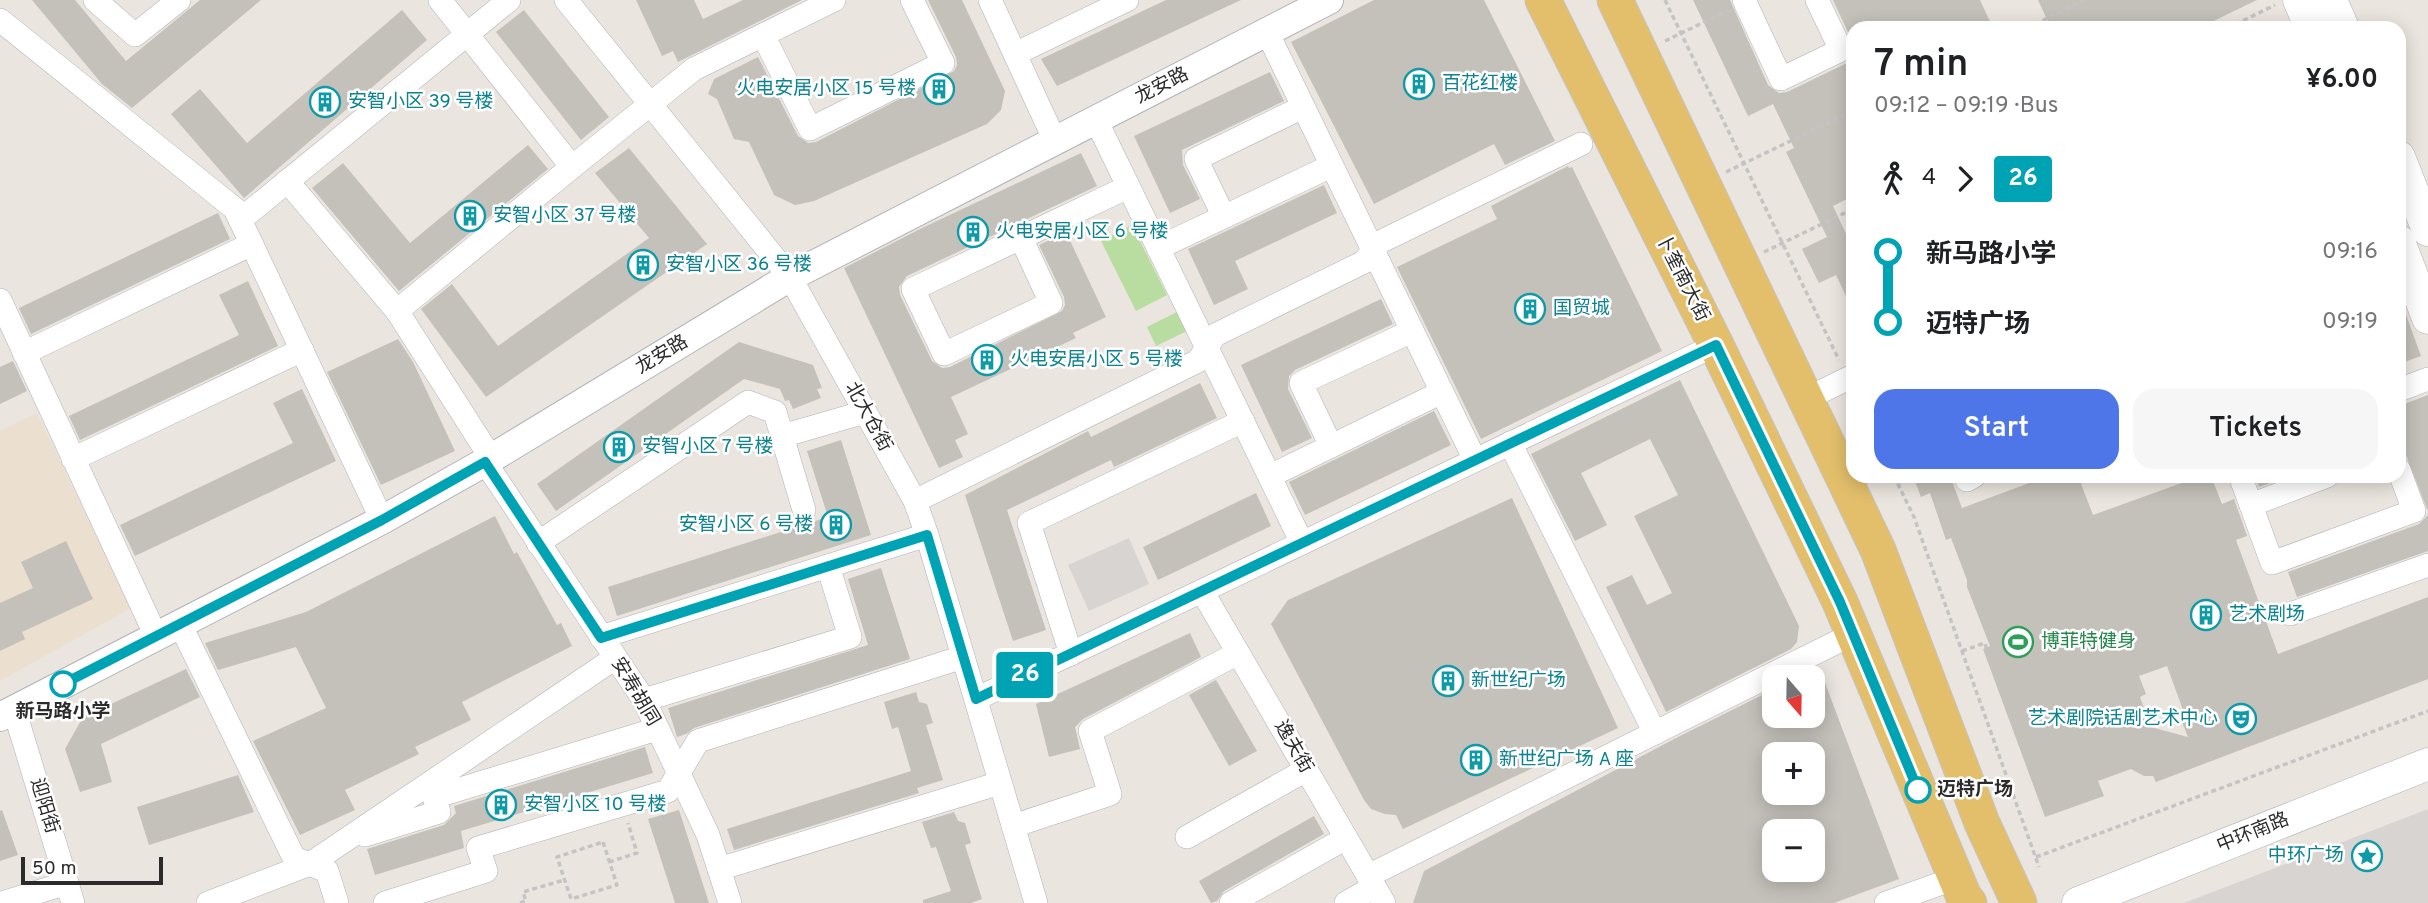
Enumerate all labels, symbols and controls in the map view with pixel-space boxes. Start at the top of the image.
text: 7 min [1874,41,1968,90]
street label: 龙安路 [1131,62,1193,110]
text: ¥6.00 [2306,64,2378,97]
building icon: 百花红楼 [1402,67,1436,101]
building icon: 火电安居小区 15 号楼 [922,72,956,106]
place label: 百花红楼 [1442,72,1518,96]
place label: 火电安居小区 15 号楼 [736,77,916,101]
building icon: 安智小区 39 号楼 [308,85,342,119]
place label: 安智小区 39 号楼 [348,90,493,114]
text: 09:12 – 09:19 · Bus [1874,92,2058,121]
icon: walk [1874,160,1912,198]
icon: forward [1946,160,1984,198]
text: 4 [1922,164,1936,193]
text: 26 [2008,164,2038,194]
building icon: 安智小区 37 号楼 [453,199,487,233]
place label: 安智小区 37 号楼 [493,204,636,228]
building icon: 火电安居小区 6 号楼 [956,215,990,249]
place label: 火电安居小区 6 号楼 [996,220,1168,244]
street label: 卜奎南大街 [1650,230,1714,326]
text: 09:16 [2322,238,2378,267]
text: 新马路小学 [1926,239,2056,272]
building icon: 安智小区 36 号楼 [626,248,660,282]
place label: 安智小区 36 号楼 [666,253,812,277]
building icon: 国贸城 [1513,292,1547,326]
place label: 国贸城 [1553,297,1610,321]
text: 09:19 [2322,308,2378,337]
text: 迈特广场 [1926,309,2030,342]
street label: 龙安路 [631,330,693,380]
building icon: 火电安居小区 5 号楼 [970,343,1004,377]
place label: 火电安居小区 5 号楼 [1010,348,1183,372]
street label: 北大仓街 [839,378,897,456]
button: Start [1874,389,2119,469]
button: Tickets [2133,389,2378,469]
building icon: 安智小区 7 号楼 [602,430,636,464]
place label: 安智小区 7 号楼 [642,435,773,459]
building icon: 安智小区 6 号楼 [819,508,853,542]
place label: 安智小区 6 号楼 [679,513,813,537]
building icon: 艺术剧场 [2189,598,2223,632]
place label: 艺术剧场 [2229,603,2305,627]
sports icon: 博菲特健身 [2001,625,2035,659]
place label: 博菲特健身 [2041,630,2136,654]
line badge: 26 [993,652,1056,698]
street label: 安寿胡同 [605,653,665,731]
text: 26 [1010,660,1040,690]
building icon: 新世纪广场 [1431,664,1465,698]
north arrow [1762,665,1825,728]
map controls [1762,665,1825,882]
place label: 新世纪广场 [1471,669,1566,693]
marker: 新马路小学 [50,671,76,697]
place label: 新马路小学 [15,700,111,724]
theatre icon: 艺术剧院·话剧艺术中心 [2224,702,2258,736]
place label: 艺术剧院·话剧艺术中心 [2028,707,2218,731]
street label: 逸夫街 [1268,716,1318,778]
button: + [1762,742,1825,805]
building icon: 新世纪广场 A 座 [1459,743,1493,777]
place label: 新世纪广场 A 座 [1499,748,1634,772]
street label: 迎阳街 [24,775,64,837]
marker: 迈特广场 [1905,777,1931,803]
place label: 迈特广场 [1937,778,2013,802]
building icon: 安智小区 10 号楼 [484,788,518,822]
place label: 安智小区 10 号楼 [524,793,666,817]
street label: 中环南路 [2213,808,2293,858]
button: − [1762,819,1825,882]
place icon: 中环广场 [2350,839,2384,873]
place label: 中环广场 [2268,844,2344,868]
scale bar [21,854,163,886]
text: 50 m [32,857,77,881]

